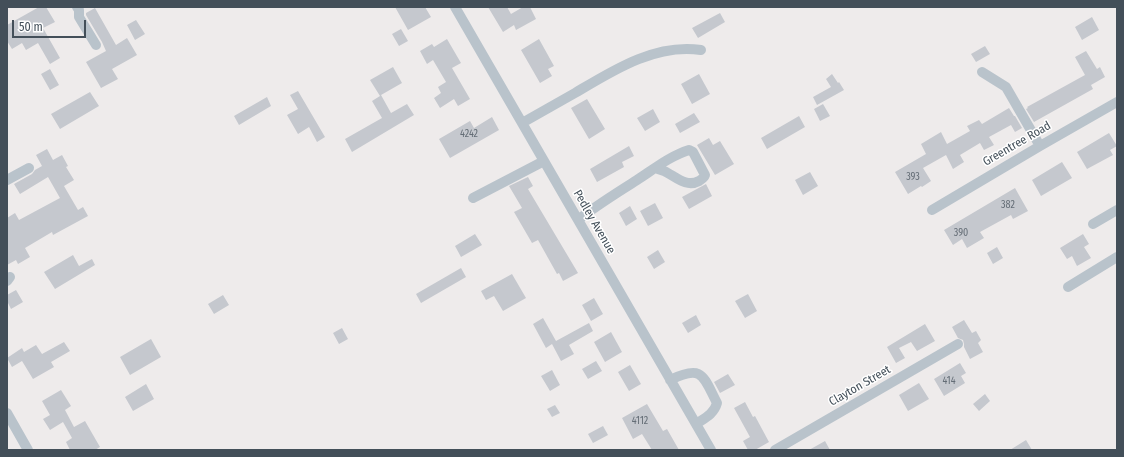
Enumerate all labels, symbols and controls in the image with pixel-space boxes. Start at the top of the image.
scale bar [14,12,88,38]
text: 50 m [19,20,43,34]
street label: Greentree Road [980,119,1054,169]
house number: 4242 [460,128,478,140]
house number: 393 [906,171,920,183]
street label: Pedley Avenue [570,187,618,257]
house number: 382 [1001,199,1015,211]
house number: 390 [954,227,968,239]
street label: Clayton Street [827,363,893,409]
house number: 414 [942,375,956,387]
house number: 4112 [632,415,648,427]

